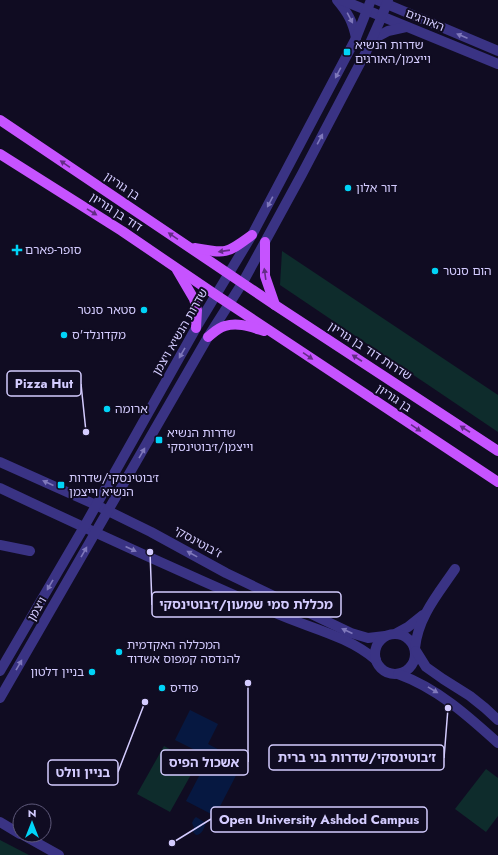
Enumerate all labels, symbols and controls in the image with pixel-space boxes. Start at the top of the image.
street label: האורגים [403,4,447,36]
one-way arrow [347,12,353,24]
one-way arrow [456,32,468,38]
place label: שדרות הנשיא וייצמן/האורגים [355,36,431,68]
marker: שדרות הנשיא וייצמן/האורגים [342,47,352,57]
one-way arrow [335,67,341,79]
one-way arrow [317,134,323,145]
one-way arrow [59,160,71,167]
street label: בן גוריון [100,167,144,205]
place label: דור אלון [356,179,398,197]
marker: דור אלון [343,183,353,193]
street label: דוד בן גוריון [86,188,146,236]
one-way arrow [267,196,273,207]
one-way arrow [87,208,97,216]
one-way arrow [168,232,179,240]
place label: סופר-פארם [25,241,82,259]
marker: סופר-פארם [12,245,22,255]
one-way arrow [217,248,230,254]
place label: הום סנטר [443,262,492,280]
marker: הום סנטר [430,266,440,276]
one-way arrow [262,268,268,280]
street label: שדרות הנשיא ויצמן [148,285,212,379]
place label: סטאר סנטר [77,301,136,319]
marker: סטאר סנטר [139,305,149,315]
street label: שדרות דוד בן גוריון [325,317,415,385]
place label: מקדונלד'ס [72,326,126,344]
marker: מקדונלד'ס [59,330,69,340]
one-way arrow [178,347,185,359]
one-way arrow [303,352,313,360]
one-way arrow [352,354,362,362]
callout: Pizza Hut [7,371,81,396]
text: Pizza Hut [15,374,74,393]
street label: בן גוריון [372,379,416,417]
place label: ארומה [115,400,148,418]
marker: ארומה [102,404,112,414]
place label: שדרות הנשיא וייצמן/ז׳בוטינסקי [167,424,253,456]
one-way arrow [411,424,422,432]
one-way arrow [460,425,471,433]
marker: שדרות הנשיא וייצמן/ז׳בוטינסקי [154,435,164,445]
one-way arrow [138,447,145,459]
place label: ז׳בוטינסקי/שדרות הנשיא וייצמן [69,469,159,501]
one-way arrow [43,480,54,486]
marker: ז׳בוטינסקי/שדרות הנשיא וייצמן [56,480,66,490]
street label: ז'בוטינסקי [171,521,225,563]
one-way arrow [81,546,88,558]
one-way arrow [125,546,137,552]
one-way arrow [186,551,198,557]
one-way arrow [47,579,54,591]
callout: מכללת סמי שמעון/ז׳בוטינסקי [152,592,341,617]
street label: ויצמן [23,593,51,625]
text: מכללת סמי שמעון/ז׳בוטינסקי [159,595,333,614]
one-way arrow [342,628,353,634]
place label: המכללה האקדמית להנדסה קמפוס אשדוד [127,636,240,668]
marker: המכללה האקדמית להנדסה קמפוס אשדוד [114,647,124,657]
one-way arrow [16,659,23,671]
place label: בניין דלטון [30,663,84,681]
marker: בניין דלטון [87,667,97,677]
place label: פודיס [170,679,199,697]
marker: פודיס [157,683,167,693]
one-way arrow [427,687,439,694]
callout: ז׳בוטינסקי/שדרות בני ברית [269,745,444,770]
text: ז׳בוטינסקי/שדרות בני ברית [278,748,436,767]
callout: אשכול הפיס [161,750,248,775]
text: אשכול הפיס [169,753,239,772]
callout: בניין וולט [48,760,118,785]
text: בניין וולט [56,763,110,782]
north arrow [12,803,52,843]
text: N [28,805,36,821]
callout: Open University Ashdod Campus [211,807,427,832]
text: Open University Ashdod Campus [219,810,419,829]

